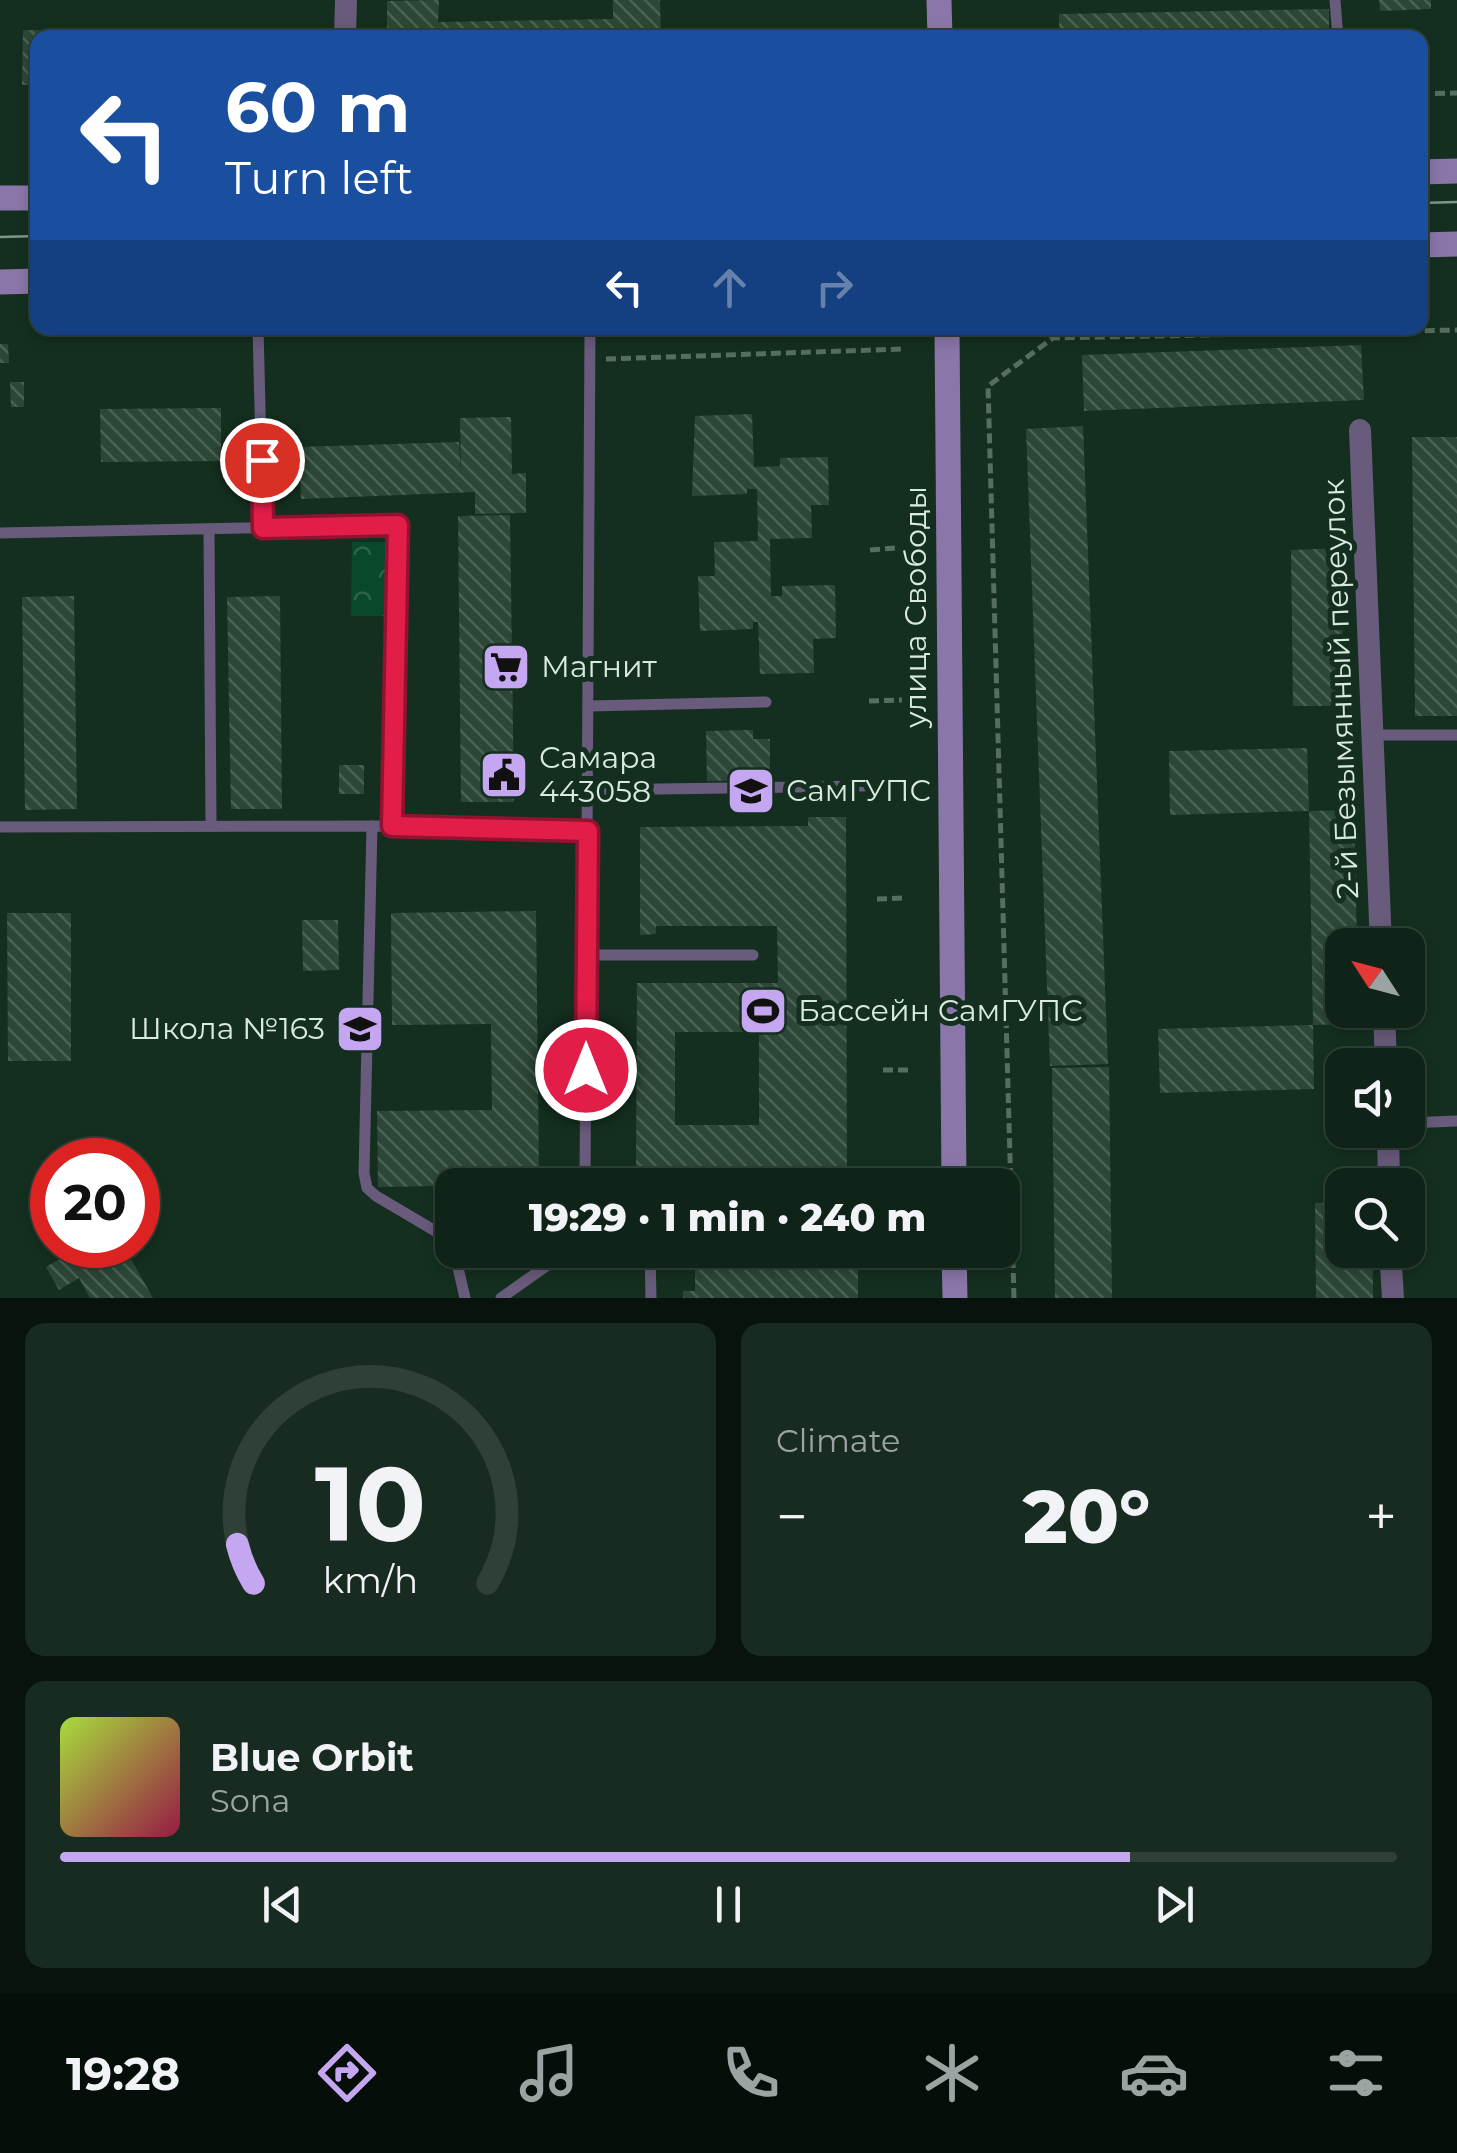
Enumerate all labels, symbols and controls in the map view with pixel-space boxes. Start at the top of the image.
text: 60 m [225,64,410,150]
icon: left [60,70,190,200]
text: Turn left [225,150,413,205]
icon: left [597,260,652,315]
icon: ahead [702,260,757,315]
icon: right [807,260,862,315]
pin [220,418,305,503]
icon: arrive [235,433,290,488]
street label: 2-й Безымянный переулок [1315,478,1366,900]
street label: улица Свободы [897,486,934,729]
supermarket icon: Магнит [480,641,532,693]
place label: Магнит [541,648,658,685]
place label: Самара 443058 [539,739,657,810]
public building icon: Самара 443058 [478,749,530,801]
school or university icon: СамГУПС [725,765,777,817]
place label: СамГУПС [786,772,931,809]
north arrow [1325,928,1425,1028]
map controls [1325,928,1425,1268]
sports icon: Бассейн СамГУПС [737,985,789,1037]
place label: Бассейн СамГУПС [798,992,1083,1029]
school or university icon: Школа №163 [334,1003,386,1055]
place label: Школа №163 [129,1010,325,1047]
position arrow [534,1018,638,1122]
button: sound [1325,1048,1425,1148]
speed limit sign: 20 [30,1138,160,1268]
button: search [1325,1168,1425,1268]
text: 19:29 · 1 min · 240 m [529,1194,926,1241]
text: Climate [776,1421,900,1460]
text: 10 [315,1440,426,1567]
text: 20° [1023,1470,1150,1562]
text: − [776,1483,808,1550]
text: + [1365,1483,1397,1550]
text: km/h [323,1558,418,1602]
text: Blue Orbit [210,1734,414,1781]
text: Sona [210,1781,290,1820]
icon: previous [255,1877,310,1932]
icon: pause [701,1877,756,1932]
icon: next [1147,1877,1202,1932]
icon: directions [312,2038,382,2108]
icon: music [514,2038,584,2108]
icon: phone [716,2038,786,2108]
icon: climate [917,2038,987,2108]
icon: car [1119,2038,1189,2108]
icon: filters [1321,2038,1391,2108]
text: 19:28 [66,2046,180,2101]

